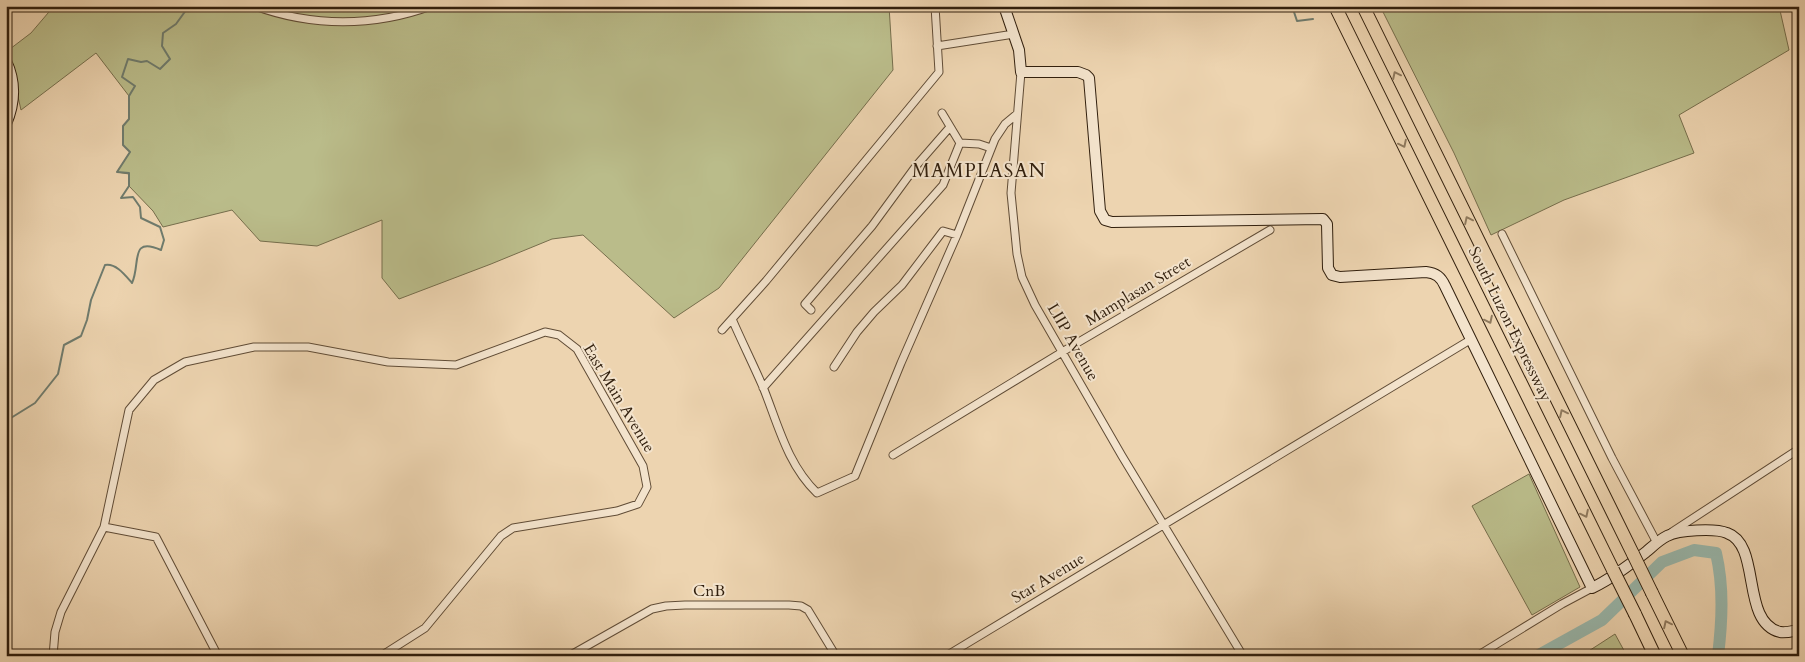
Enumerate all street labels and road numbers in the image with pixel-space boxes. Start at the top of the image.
street label: South Luzon Expressway [1463,243,1557,406]
street label: Mamplasan Street [1081,251,1195,331]
street label: LIIP Avenue [1042,299,1104,385]
street label: East Main Avenue [578,340,660,456]
street label: Star Avenue [1007,547,1089,609]
street label: CnB [693,580,725,602]

